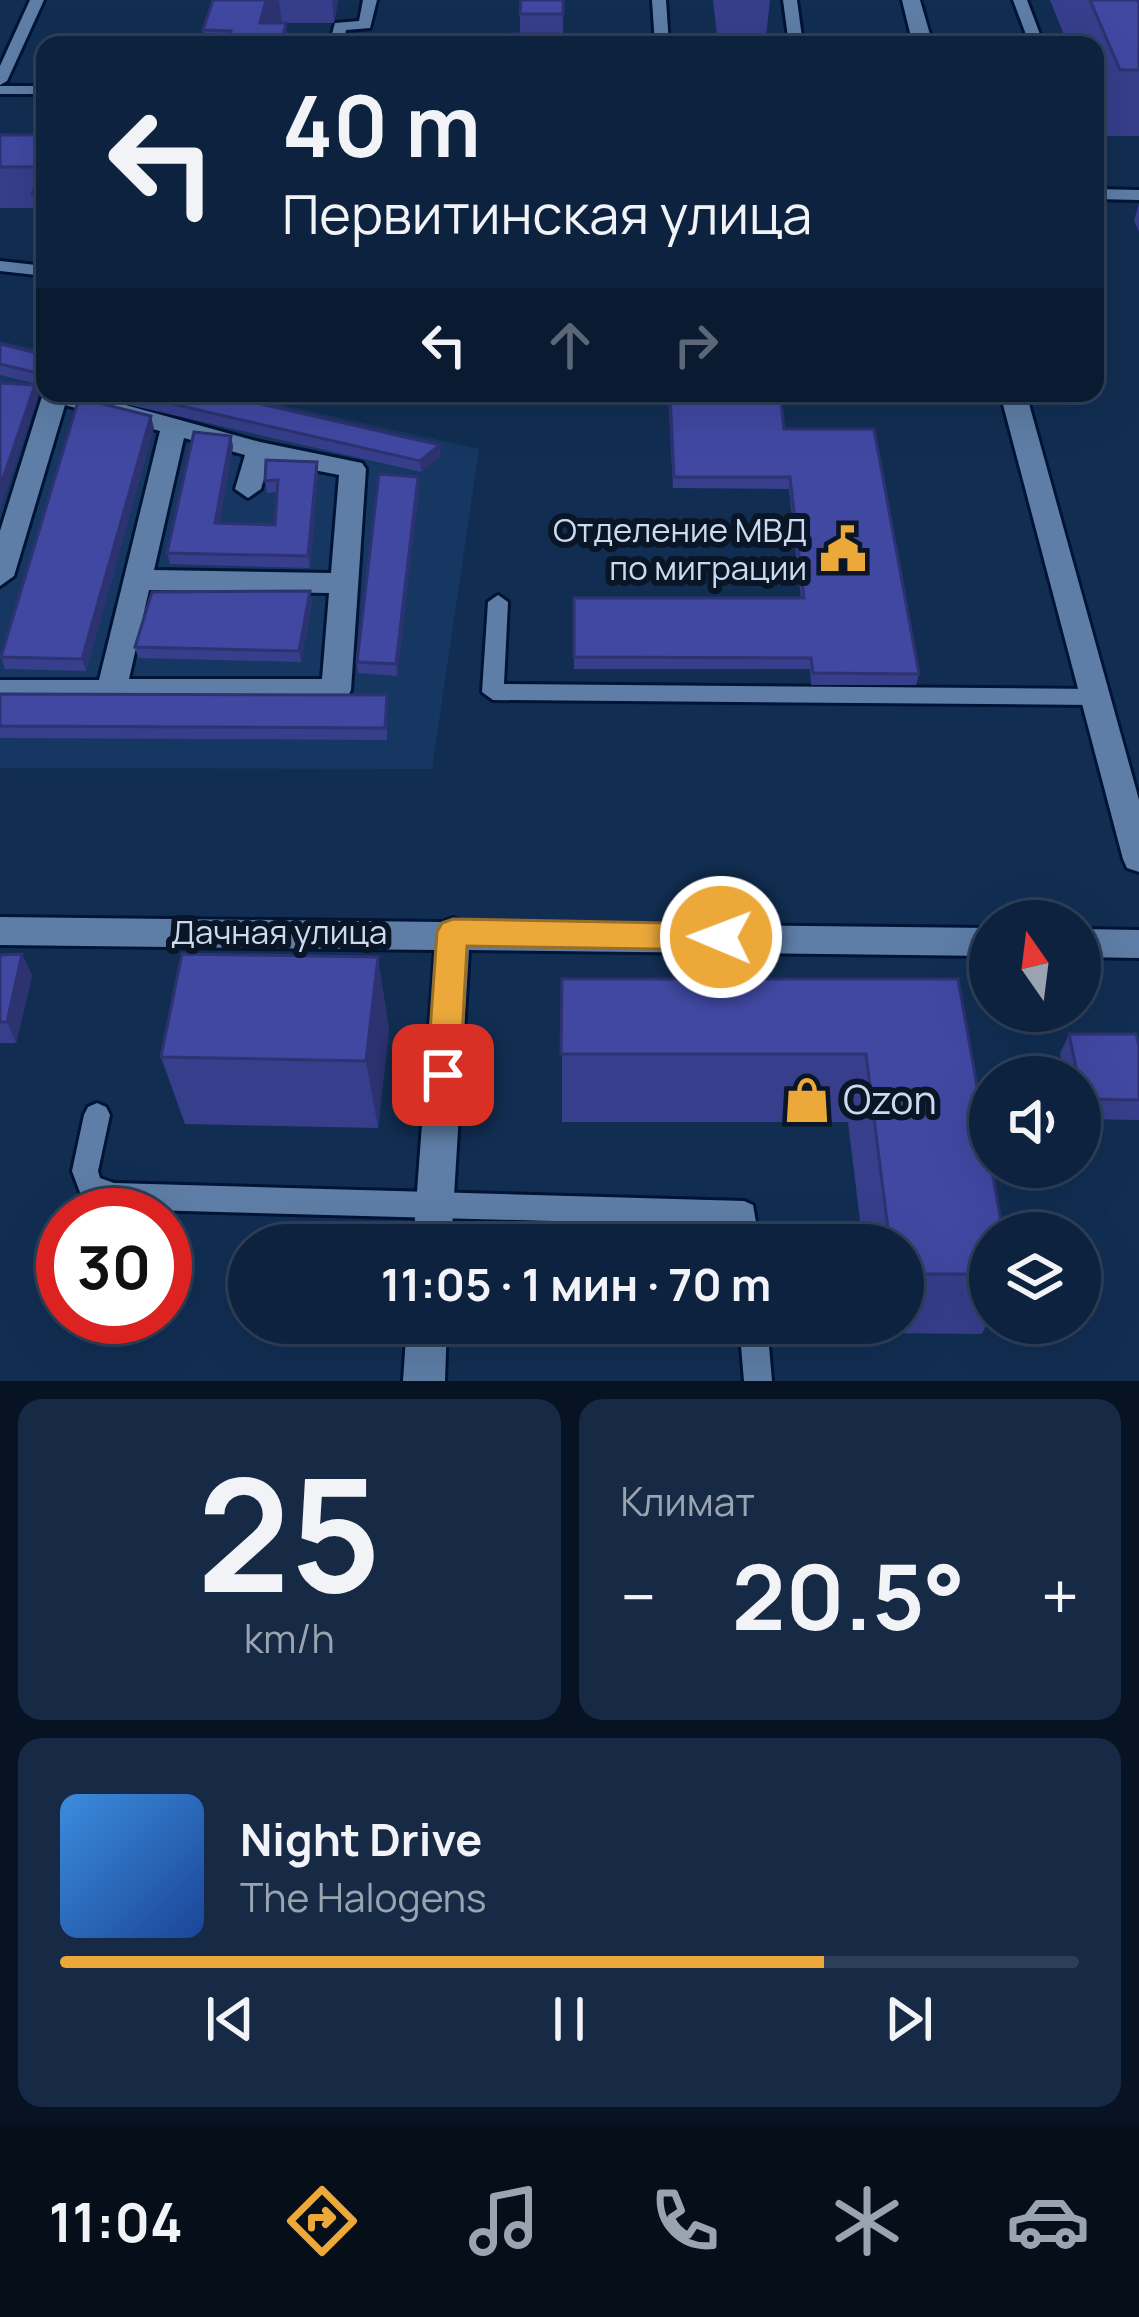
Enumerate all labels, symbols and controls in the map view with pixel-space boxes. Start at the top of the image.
text: 40 m [282,67,481,182]
icon: left [84,84,240,240]
text: Первитинская улица [282,176,812,250]
icon: left [411,312,477,378]
icon: ahead [537,312,603,378]
icon: right [663,312,729,378]
place label: Отделение МВД по миграции [553,507,807,590]
public building icon: Отделение МВД по миграции [818,524,868,574]
position arrow [658,874,784,1000]
north arrow [969,900,1101,1032]
map controls [969,900,1101,1344]
street label: Дачная улица [171,909,387,954]
pin [392,1024,494,1126]
icon: arrive [410,1042,476,1108]
button: sound [969,1056,1101,1188]
place label: Ozon [843,1072,937,1126]
shop icon: Ozon [782,1075,832,1125]
speed limit sign: 30 [36,1188,192,1344]
button: layers [969,1212,1101,1344]
text: 11:05 · 1 мин · 70 m [381,1253,771,1315]
text: 25 [197,1426,381,1639]
text: Климат [621,1474,755,1528]
text: 20.5° [732,1534,965,1657]
text: − [621,1551,656,1641]
text: + [1041,1551,1079,1641]
text: km/h [244,1611,335,1665]
text: Night Drive [240,1808,482,1870]
text: The Halogens [240,1870,487,1924]
icon: previous [197,1986,263,2052]
icon: pause [536,1986,602,2052]
icon: next [876,1986,942,2052]
icon: directions [280,2179,364,2263]
icon: music [462,2179,546,2263]
icon: phone [643,2179,727,2263]
icon: climate [825,2179,909,2263]
icon: car [1006,2179,1090,2263]
text: 11:04 [49,2184,183,2258]

